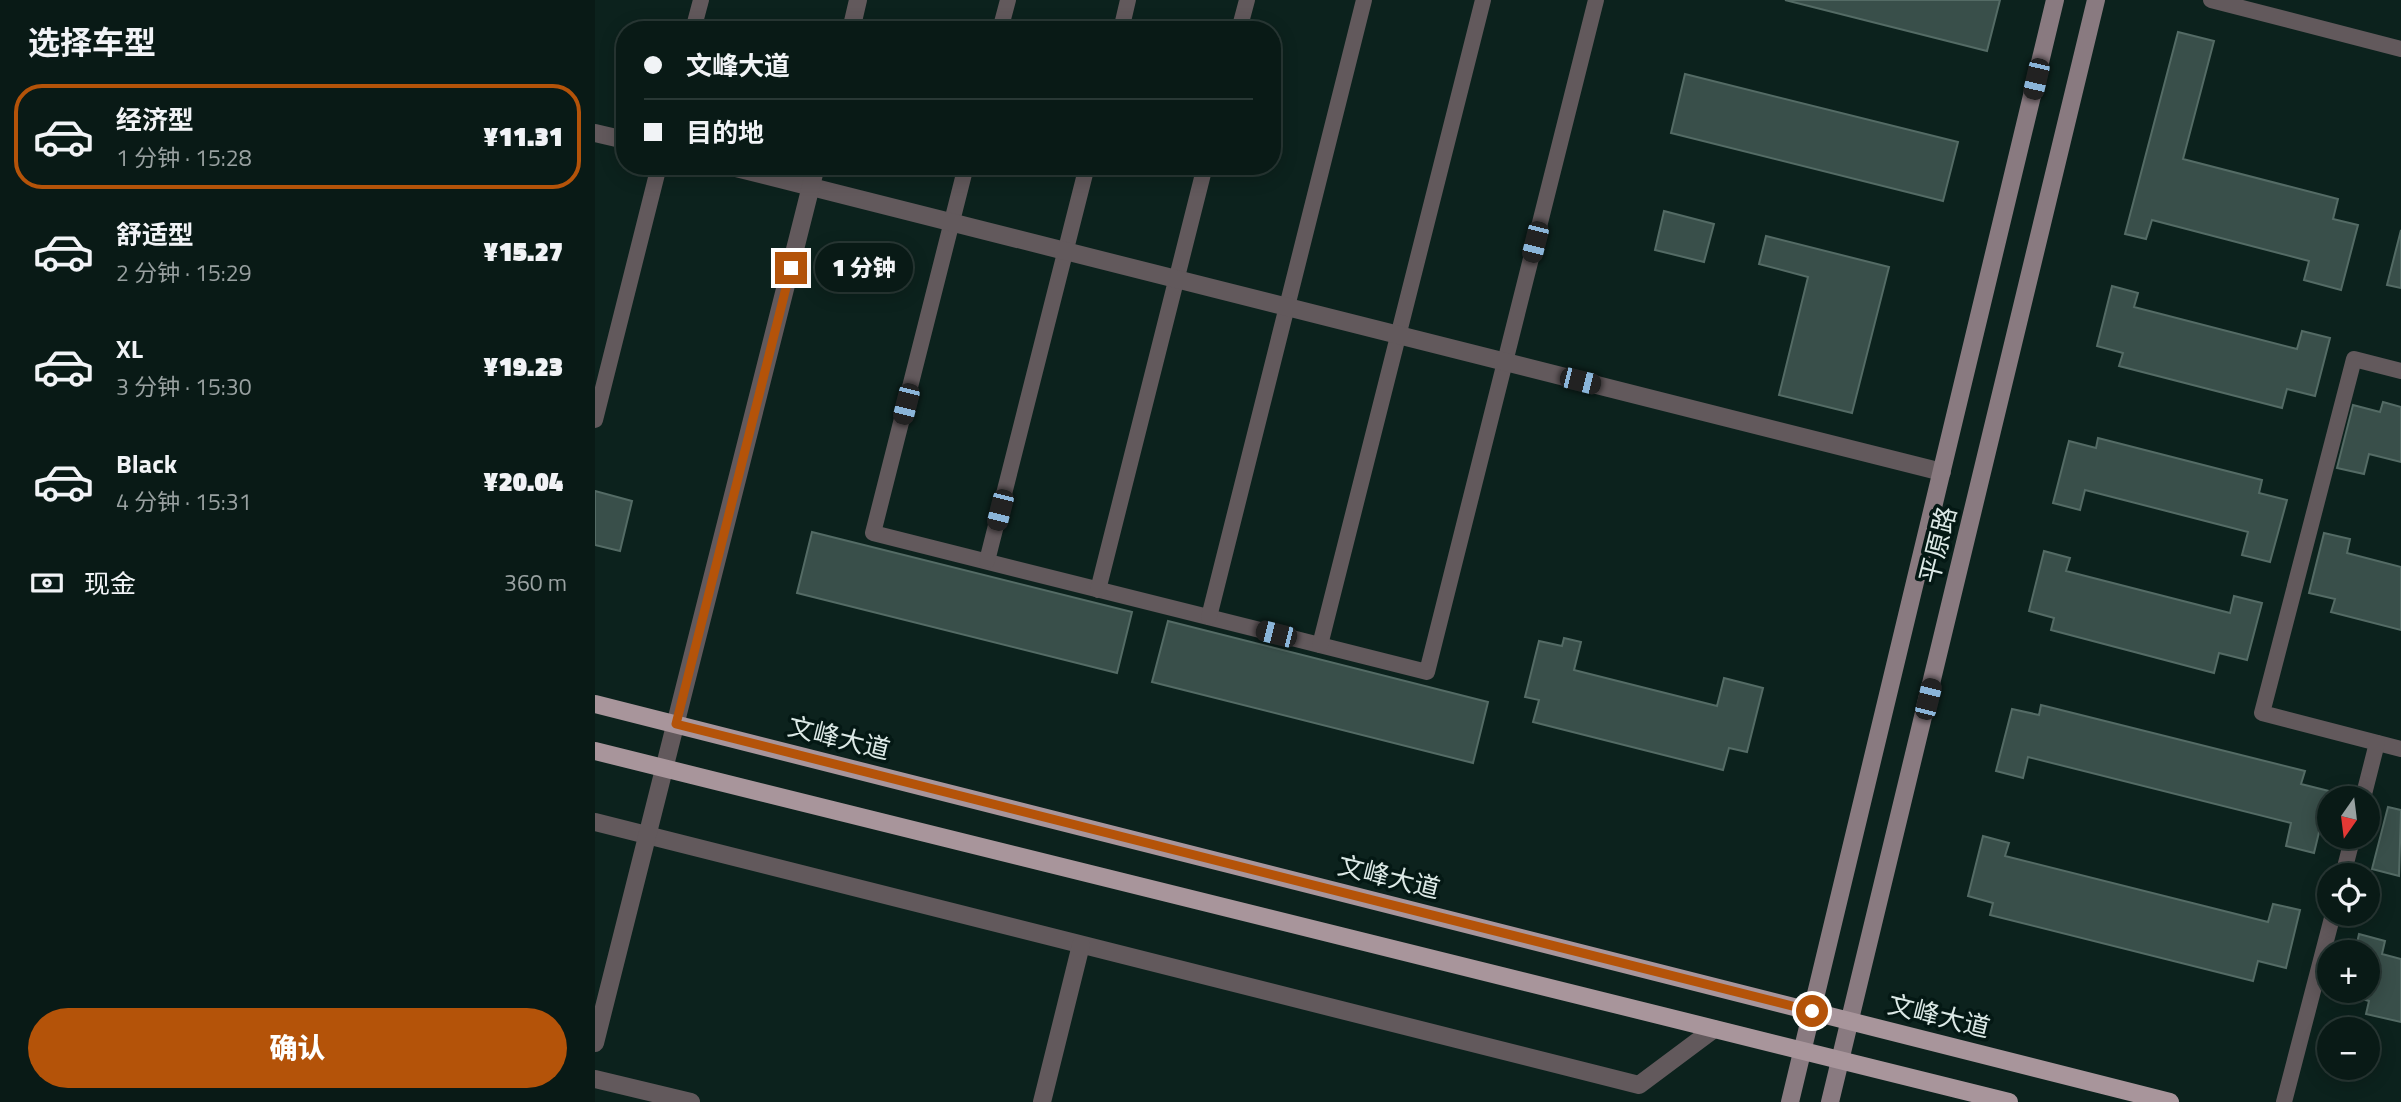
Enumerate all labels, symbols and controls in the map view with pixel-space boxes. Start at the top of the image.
text: 选择车型 [28,18,156,66]
text: 文峰大道 [686,46,790,85]
car [2022,56,2051,102]
text: 经济型 [116,100,194,139]
icon: car [32,105,95,168]
text: 目的地 [686,113,764,152]
text: ¥11.31 [483,117,563,156]
text: 1 分钟 · 15:28 [116,140,252,175]
text: 舒适型 [116,215,194,254]
car [1520,219,1551,265]
icon: car [32,220,95,283]
text: ¥15.27 [483,232,563,271]
callout: 1 分钟 [815,244,913,292]
text: 1 分钟 [832,250,896,285]
route end [775,252,807,284]
text: 2 分钟 · 15:29 [116,255,252,290]
text: XL [116,329,143,368]
icon: car [32,335,95,398]
text: ¥19.23 [483,347,563,386]
car [1558,366,1603,396]
text: 3 分钟 · 15:30 [116,369,252,404]
car [891,381,922,427]
text: Black [116,444,177,483]
icon: car [32,450,95,513]
text: ¥20.04 [483,462,563,501]
text: 4 分钟 · 15:31 [116,484,252,519]
car [985,487,1016,533]
street label: 平原路 [1909,502,1966,587]
icon: cash [28,564,66,602]
text: 现金 [84,564,136,603]
text: 360 m [504,565,567,600]
car [1254,619,1299,649]
car [1913,676,1944,722]
street label: 文峰大道 [784,706,894,769]
north arrow [2317,786,2380,849]
map controls [2317,786,2380,1080]
street label: 文峰大道 [1334,845,1444,908]
button: locate [2317,863,2380,926]
button: + [2317,940,2380,1003]
street label: 文峰大道 [1884,984,1994,1047]
route start [1796,995,1828,1027]
button: 确认 [28,1008,567,1088]
button: − [2317,1017,2380,1080]

